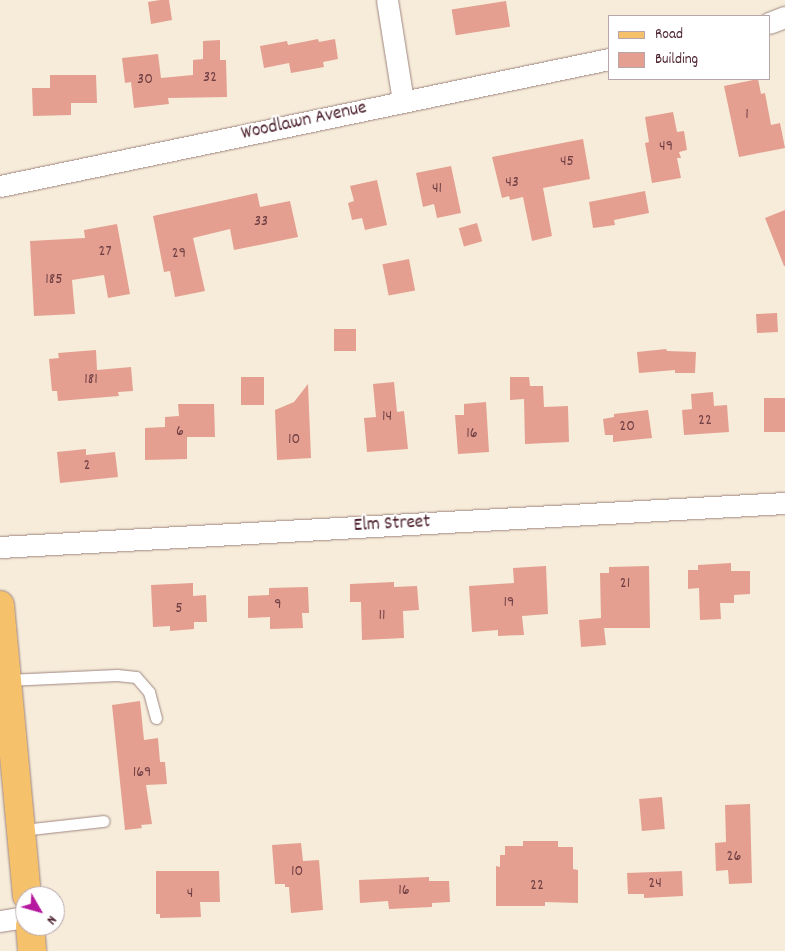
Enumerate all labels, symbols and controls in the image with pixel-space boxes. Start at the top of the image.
legend [608,15,770,80]
text: Road [655,24,683,46]
text: Building [655,49,698,71]
house number: 32 [203,68,217,88]
house number: 30 [137,70,153,90]
street label: Woodlawn Avenue [239,98,369,146]
house number: 1 [745,105,749,125]
house number: 49 [659,137,673,157]
house number: 45 [560,152,574,172]
house number: 43 [505,173,519,193]
house number: 41 [432,179,442,199]
house number: 33 [254,212,268,232]
house number: 27 [98,242,112,262]
house number: 29 [172,244,186,264]
house number: 185 [45,270,63,290]
house number: 181 [84,370,98,390]
house number: 14 [382,407,392,427]
house number: 22 [698,411,712,431]
house number: 20 [619,417,635,437]
house number: 6 [176,422,184,442]
house number: 16 [466,424,478,444]
house number: 10 [288,430,300,450]
house number: 2 [84,456,90,476]
street label: Elm Street [353,512,431,538]
house number: 21 [620,574,630,594]
house number: 19 [504,593,514,613]
house number: 9 [274,595,282,615]
house number: 5 [175,599,183,619]
house number: 11 [378,606,386,626]
house number: 169 [133,763,151,783]
house number: 26 [727,847,741,867]
house number: 10 [291,862,303,882]
house number: 24 [648,874,662,894]
house number: 22 [530,876,544,896]
house number: 16 [398,881,410,901]
house number: 4 [187,884,193,904]
north arrow [15,886,65,936]
text: N [41,911,61,928]

